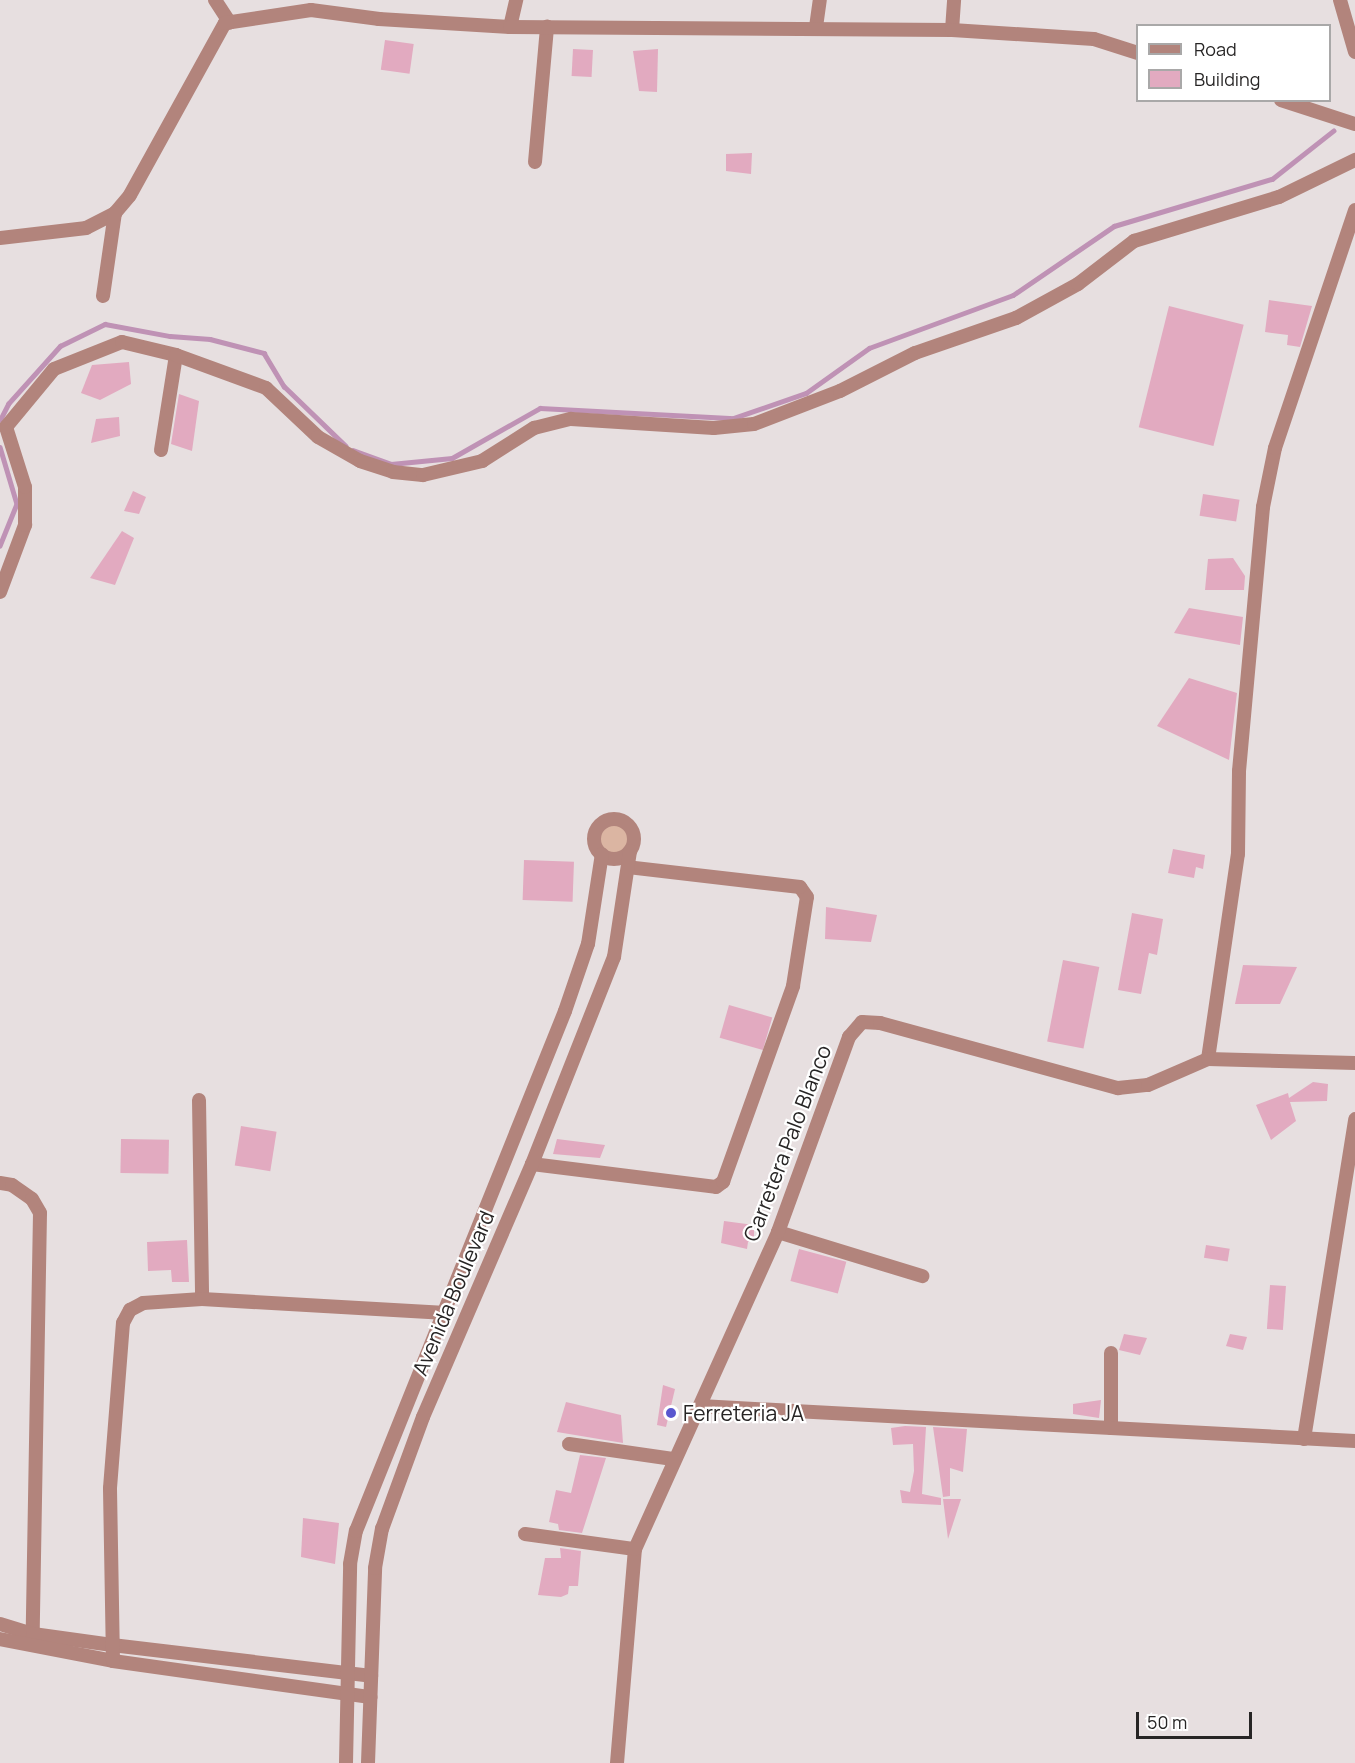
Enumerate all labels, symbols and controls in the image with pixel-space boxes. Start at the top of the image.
legend [1136,24,1331,102]
text: Road [1194,37,1237,61]
text: Building [1194,67,1260,91]
street label: Carretera Palo Blanco [738,1041,836,1245]
street label: Avenida Boulevard [407,1207,499,1379]
place label: Ferreteria JA [683,1400,804,1426]
marker: Ferreteria JA [664,1406,678,1420]
scale bar [1139,1700,1254,1738]
text: 50 m [1147,1710,1187,1734]

